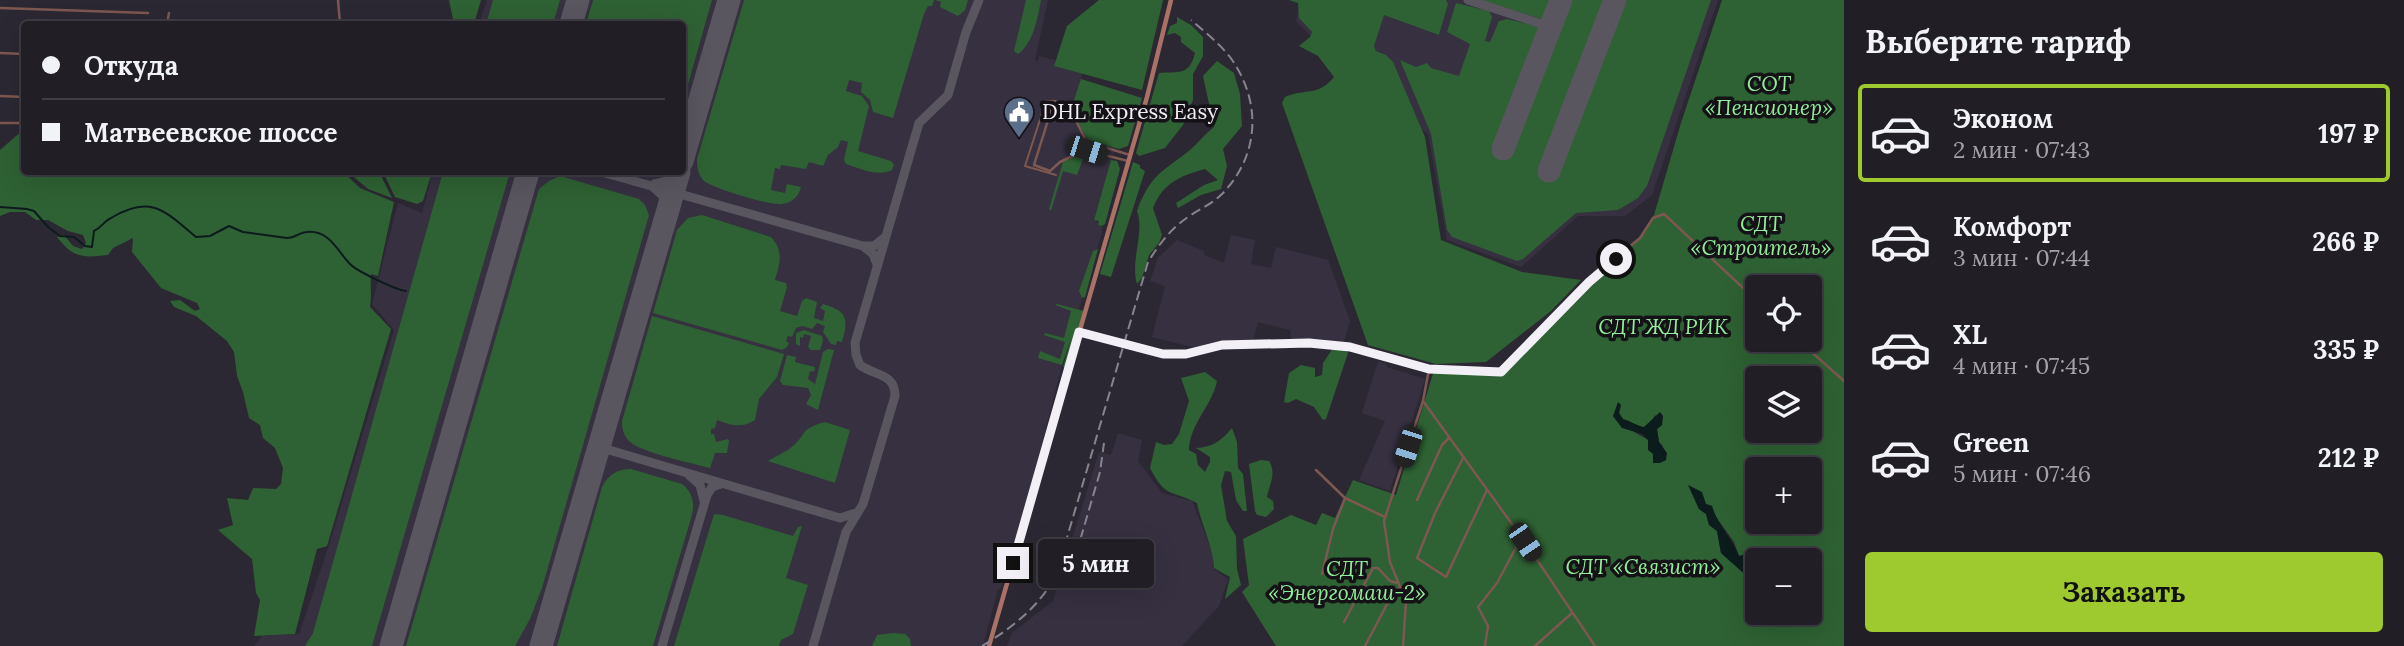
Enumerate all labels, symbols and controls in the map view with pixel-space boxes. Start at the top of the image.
text: Выберите тариф [1865,21,2131,62]
text: Откуда [84,49,178,82]
park label: СОТ «Пенсионер» [1705,70,1833,121]
public building icon: DHL Express Easy [1002,95,1036,139]
place label: DHL Express Easy [1042,98,1218,125]
icon: car [1869,102,1932,165]
text: Эконом [1953,102,2053,135]
text: Матвеевское шоссе [84,116,338,149]
text: 197 ₽ [2318,117,2379,150]
car [1064,134,1111,166]
text: 2 мин · 07:43 [1953,135,2090,164]
park label: СДТ «Строитель» [1691,210,1831,261]
icon: car [1869,210,1932,273]
text: Комфорт [1953,210,2071,243]
text: 266 ₽ [2312,225,2379,258]
route start [1600,243,1632,275]
text: 3 мин · 07:44 [1953,243,2090,272]
map controls [1745,275,1822,625]
button: locate [1745,275,1822,352]
park label: СДТ ЖД РИК [1598,313,1728,340]
icon: car [1869,318,1932,381]
text: XL [1953,318,1987,351]
text: 335 ₽ [2313,333,2379,366]
text: 4 мин · 07:45 [1953,351,2090,380]
button: layers [1745,366,1822,443]
car [1392,424,1425,470]
icon: car [1869,426,1932,489]
text: Green [1953,426,2029,459]
text: 212 ₽ [2318,441,2379,474]
button: + [1745,457,1822,534]
text: 5 мин · 07:46 [1953,459,2091,488]
car [1505,519,1546,565]
callout: 5 мин [1038,538,1153,588]
route end [997,547,1029,579]
button: − [1745,548,1822,625]
text: 5 мин [1062,549,1130,578]
button: Заказать [1865,552,2383,632]
park label: СДТ «Связист» [1565,553,1721,580]
park label: СДТ «Энергомаш-2» [1268,555,1426,606]

